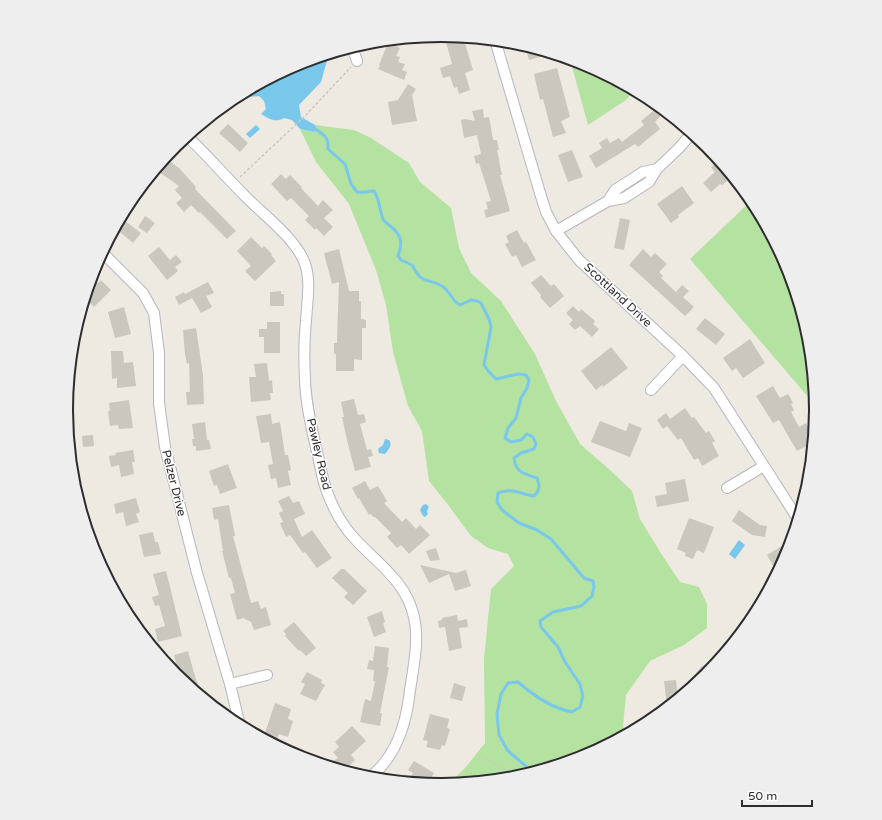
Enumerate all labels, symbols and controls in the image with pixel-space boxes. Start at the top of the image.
street label: Scottland Drive [581,260,655,330]
street label: Pawley Road [304,417,334,491]
street label: Pelzer Drive [159,448,189,518]
scale bar [742,782,812,808]
text: 50 m [748,789,777,803]

